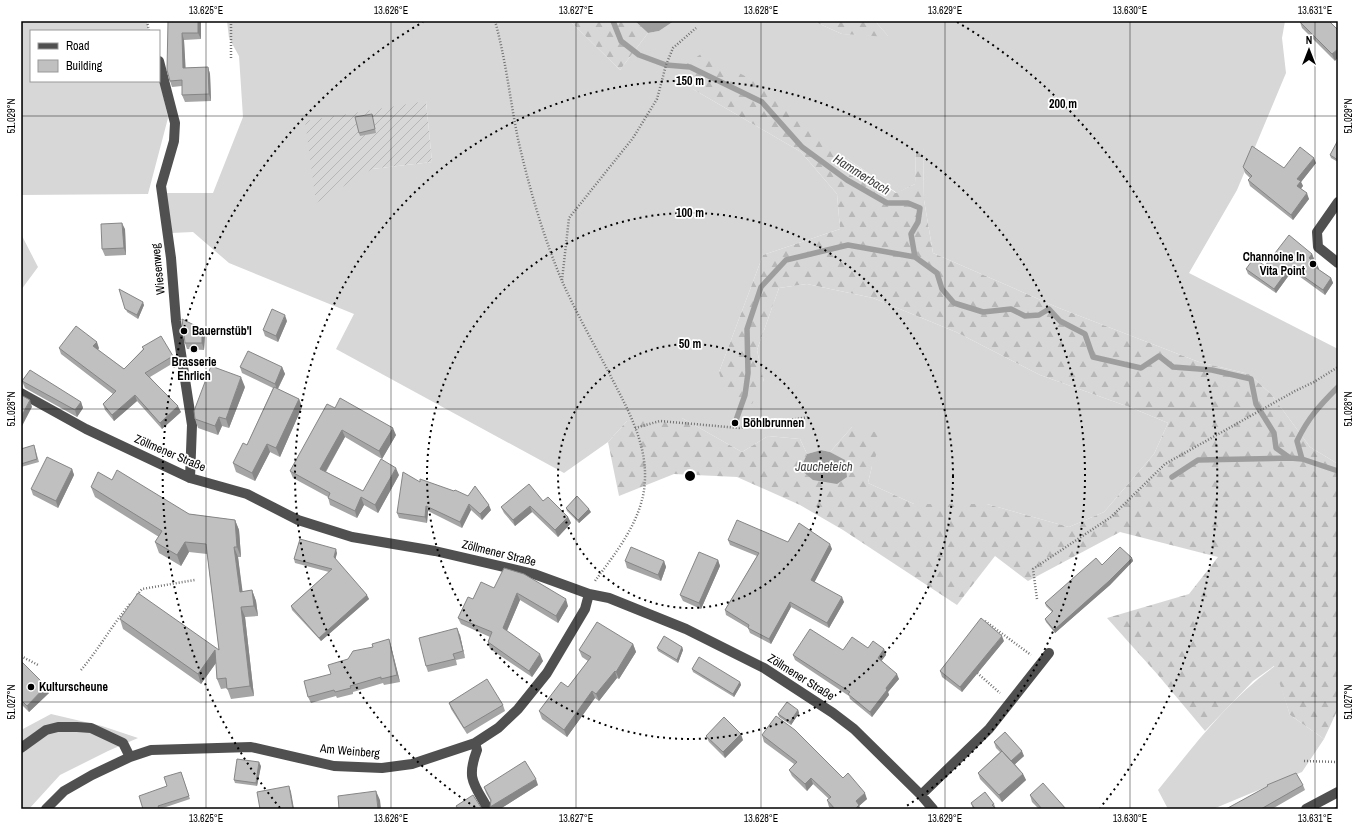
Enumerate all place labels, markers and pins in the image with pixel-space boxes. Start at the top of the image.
place label: Channoine In Vita Point [1243,249,1306,279]
marker: Channoine In Vita Point [1308,259,1318,269]
place label: Bauernstüb'l [192,323,252,339]
marker: Bauernstüb'l [179,326,189,336]
marker: Brasserie Ehrlich [189,344,199,354]
place label: Brasserie Ehrlich [172,354,217,384]
place label: Böhlbrunnen [743,415,804,431]
marker: Böhlbrunnen [730,418,740,428]
centre of rings [683,469,697,483]
place label: Kulturscheune [39,679,108,695]
marker: Kulturscheune [26,682,36,692]

